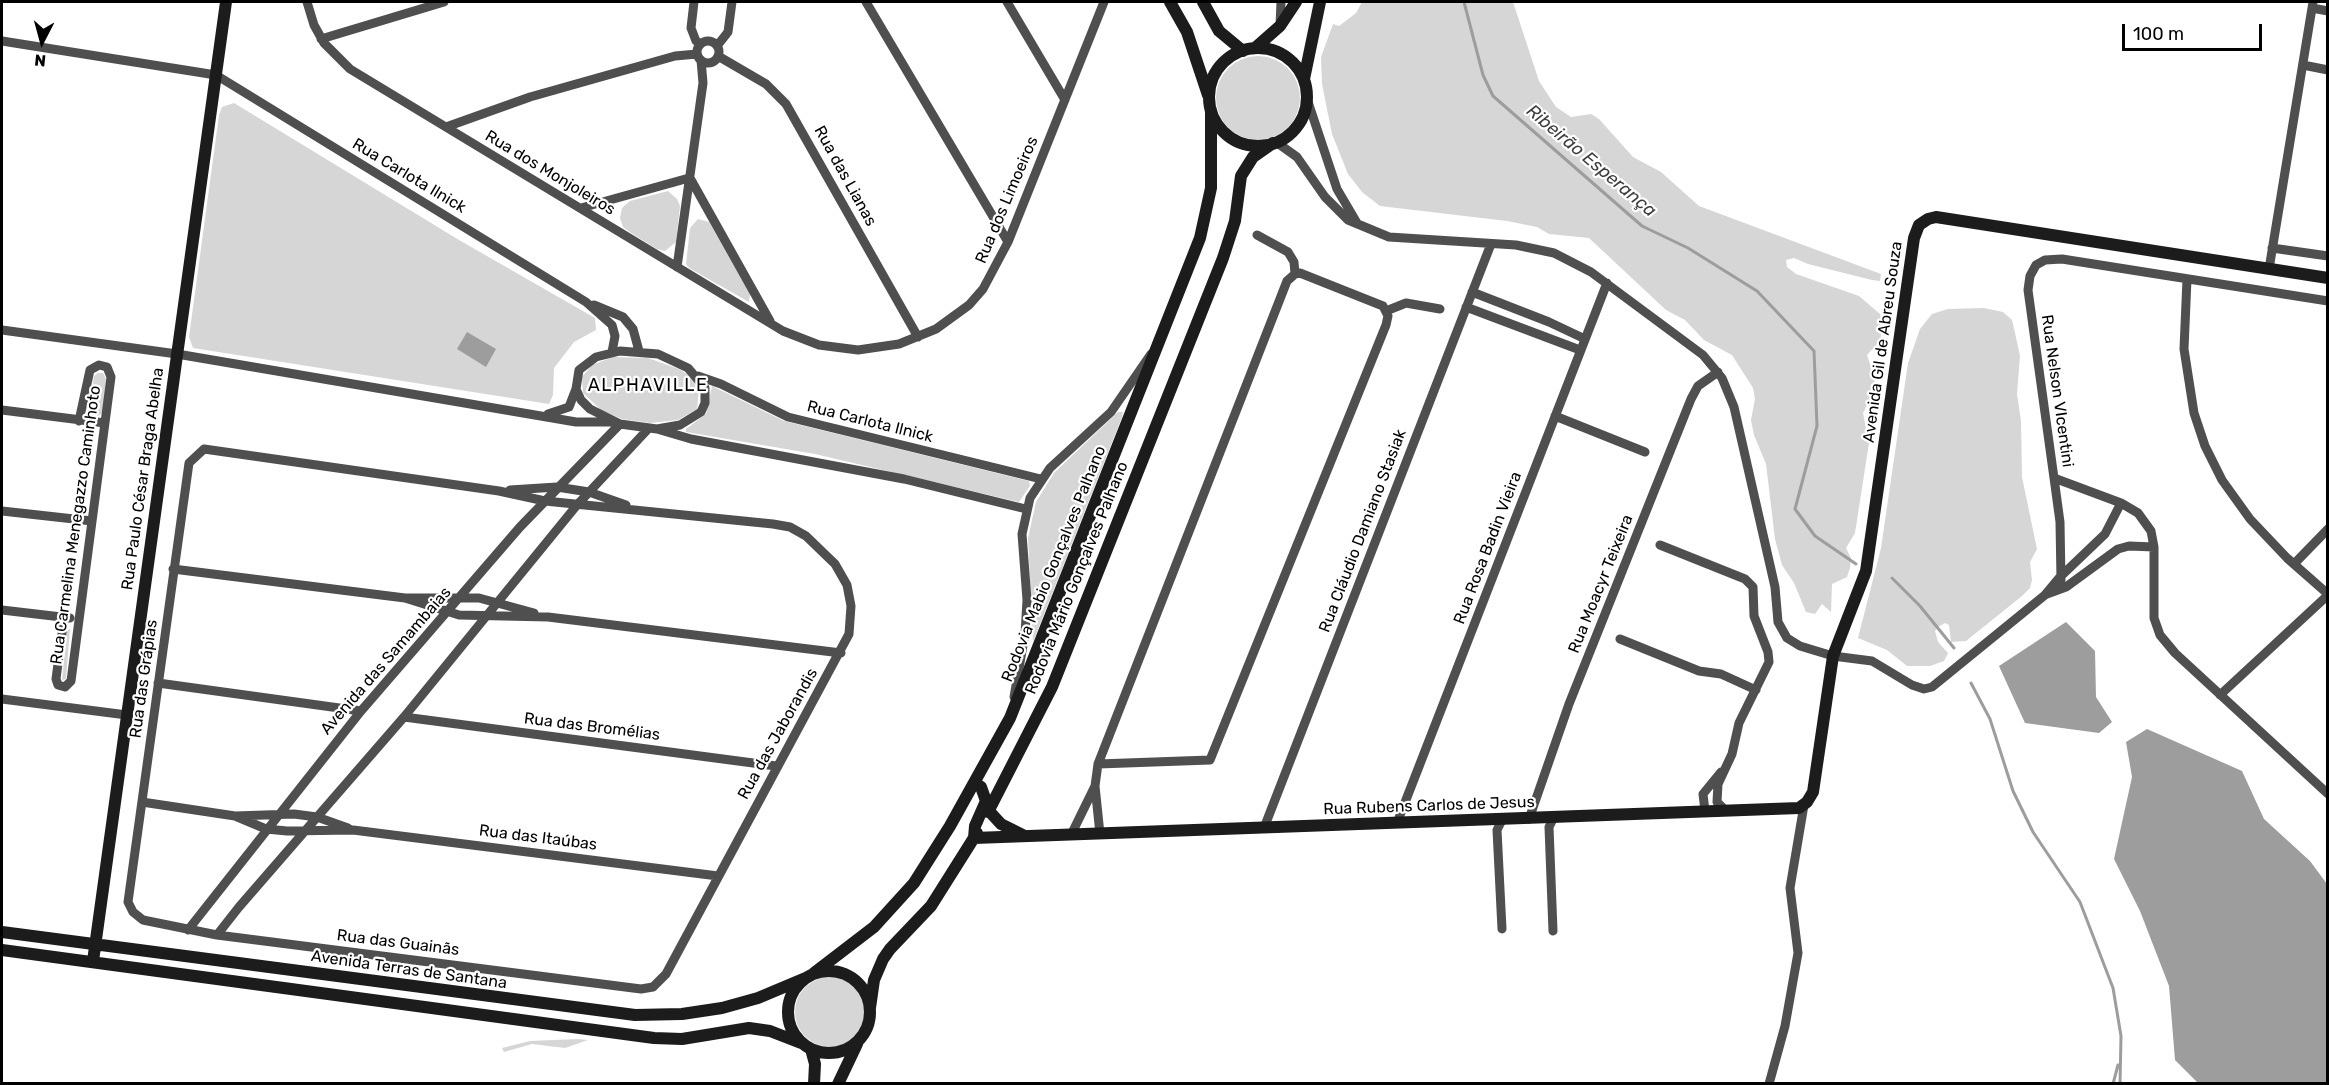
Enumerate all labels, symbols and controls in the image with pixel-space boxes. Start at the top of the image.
north arrow [12,12,72,72]
scale bar [2125,12,2264,50]
text: 100 m [2133,23,2184,45]
text: N [33,50,47,70]
water label: Ribeirão Esperança [1522,100,1660,222]
street label: Rua das Lianas [810,123,880,229]
street label: Rua dos Monjoleiros [481,127,619,219]
street label: Rua Carlota Ilnick [349,134,469,218]
street label: Rua dos Limoeiros [972,134,1042,266]
street label: Avenida Gil de Abreu Souza [1859,240,1907,444]
street label: Rua Nelson VIcentini [2037,314,2077,468]
street label: Rua Paulo César Braga Abelha [118,367,168,591]
district label: ALPHAVILLE [588,375,708,397]
street label: Rua Carmelina Menegazzo Caminhoto [47,384,105,666]
street label: Rua Carlota Ilnick [805,397,935,447]
street label: Rua Cláudio Damiano Stasiak [1315,427,1411,635]
street label: Rodovia Mabio Gonçalves Palhano [998,443,1110,685]
street label: Rodovia Mário Gonçalves Palhano [1021,459,1133,697]
street label: Rua Rosa Badin Vieira [1450,469,1526,627]
street label: Rua Moacyr Teixeira [1564,512,1638,656]
street label: Avenida das Samambaias [317,583,455,739]
street label: Rua das Grápias [126,619,162,739]
street label: Rua das Jaborandis [734,665,822,803]
street label: Rua das Bromélias [523,709,661,745]
street label: Rua Rubens Carlos de Jesus [1323,793,1535,819]
street label: Rua das Itaúbas [478,821,598,855]
street label: Rua das Guainãs [336,926,460,960]
street label: Avenida Terras de Santana [310,947,508,993]

